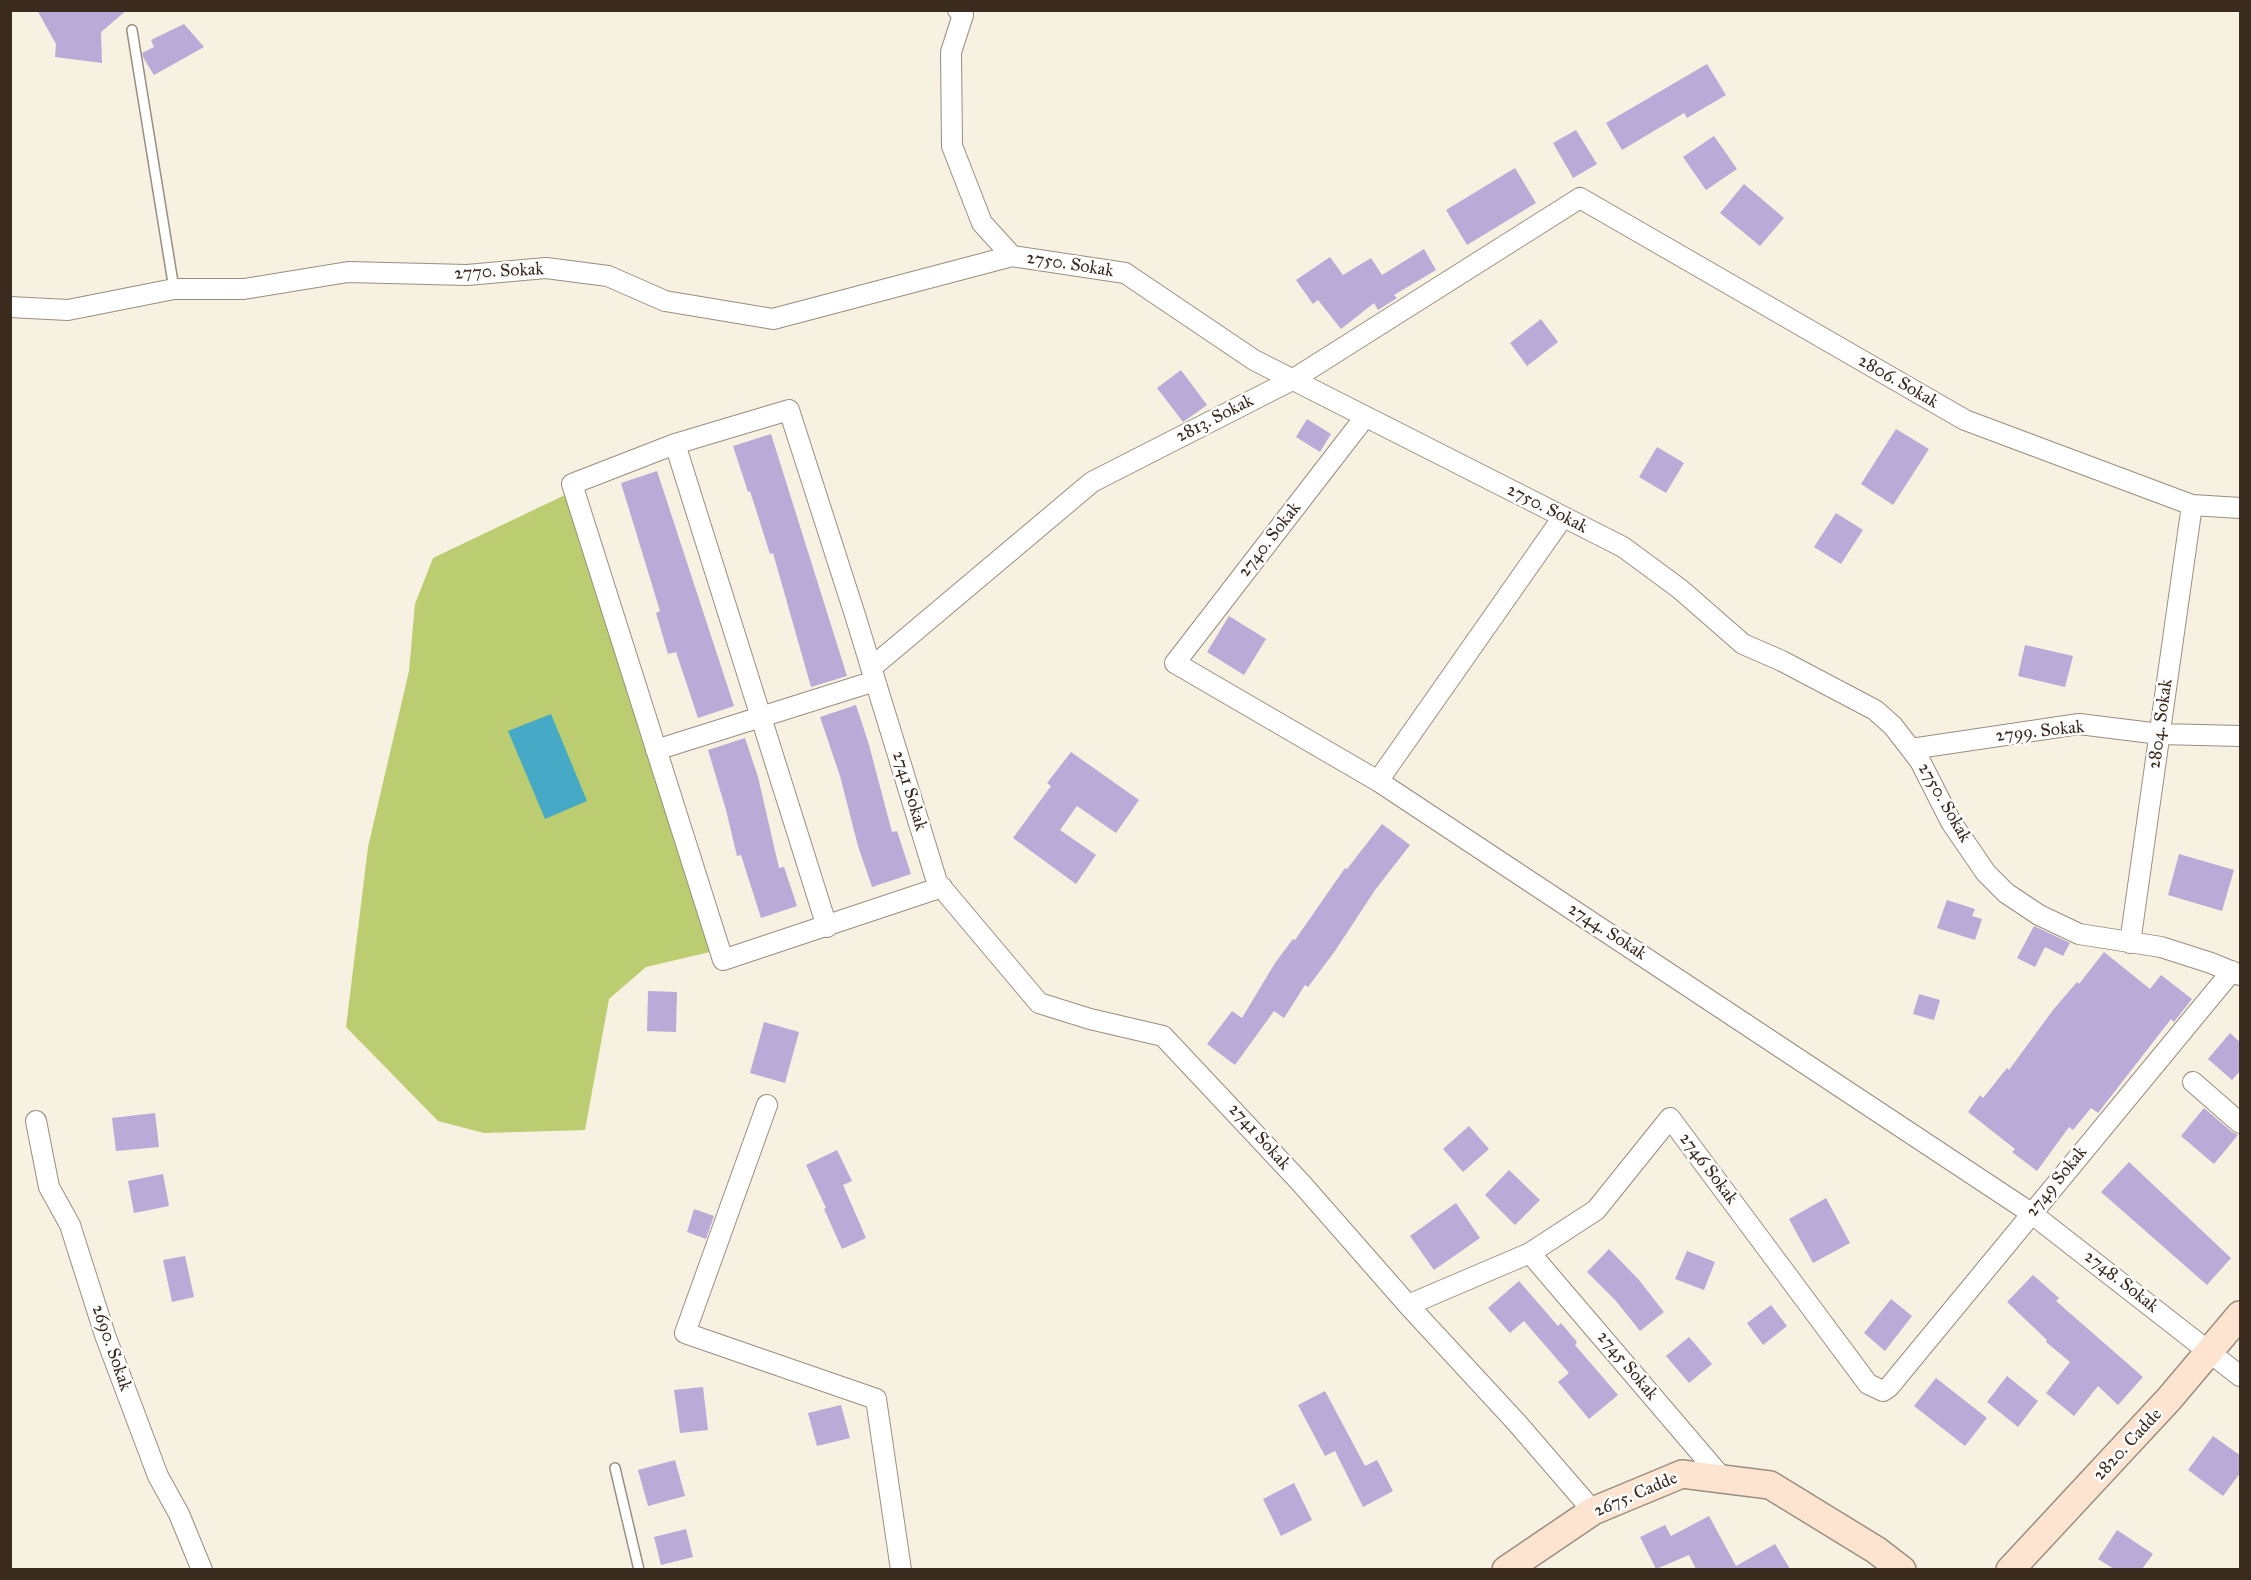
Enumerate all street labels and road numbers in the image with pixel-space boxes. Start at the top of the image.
street label: 2750. Sokak [1025,247,1115,283]
street label: 2770. Sokak [454,259,544,285]
street label: 2806. Sokak [1854,350,1942,414]
street label: 2813. Sokak [1173,390,1257,448]
street label: 2750. Sokak [1503,479,1591,539]
street label: 2740. Sokak [1234,498,1306,582]
street label: 2804. Sokak [2144,678,2178,770]
street label: 2799. Sokak [1995,717,2085,747]
street label: 2741 Sokak [887,748,931,834]
street label: 2750. Sokak [1913,759,1975,847]
street label: 2744. Sokak [1564,899,1650,965]
street label: 2741 Sokak [1223,1099,1295,1175]
street label: 2746 Sokak [1674,1129,1742,1209]
street label: 2749 Sokak [2022,1142,2092,1222]
street label: 2748. Sokak [2079,1246,2163,1318]
street label: 2690. Sokak [86,1302,136,1394]
street label: 2745 Sokak [1592,1327,1662,1405]
street label: 2820. Cadde [2089,1404,2167,1486]
street label: 2675. Cadde [1591,1468,1681,1522]

